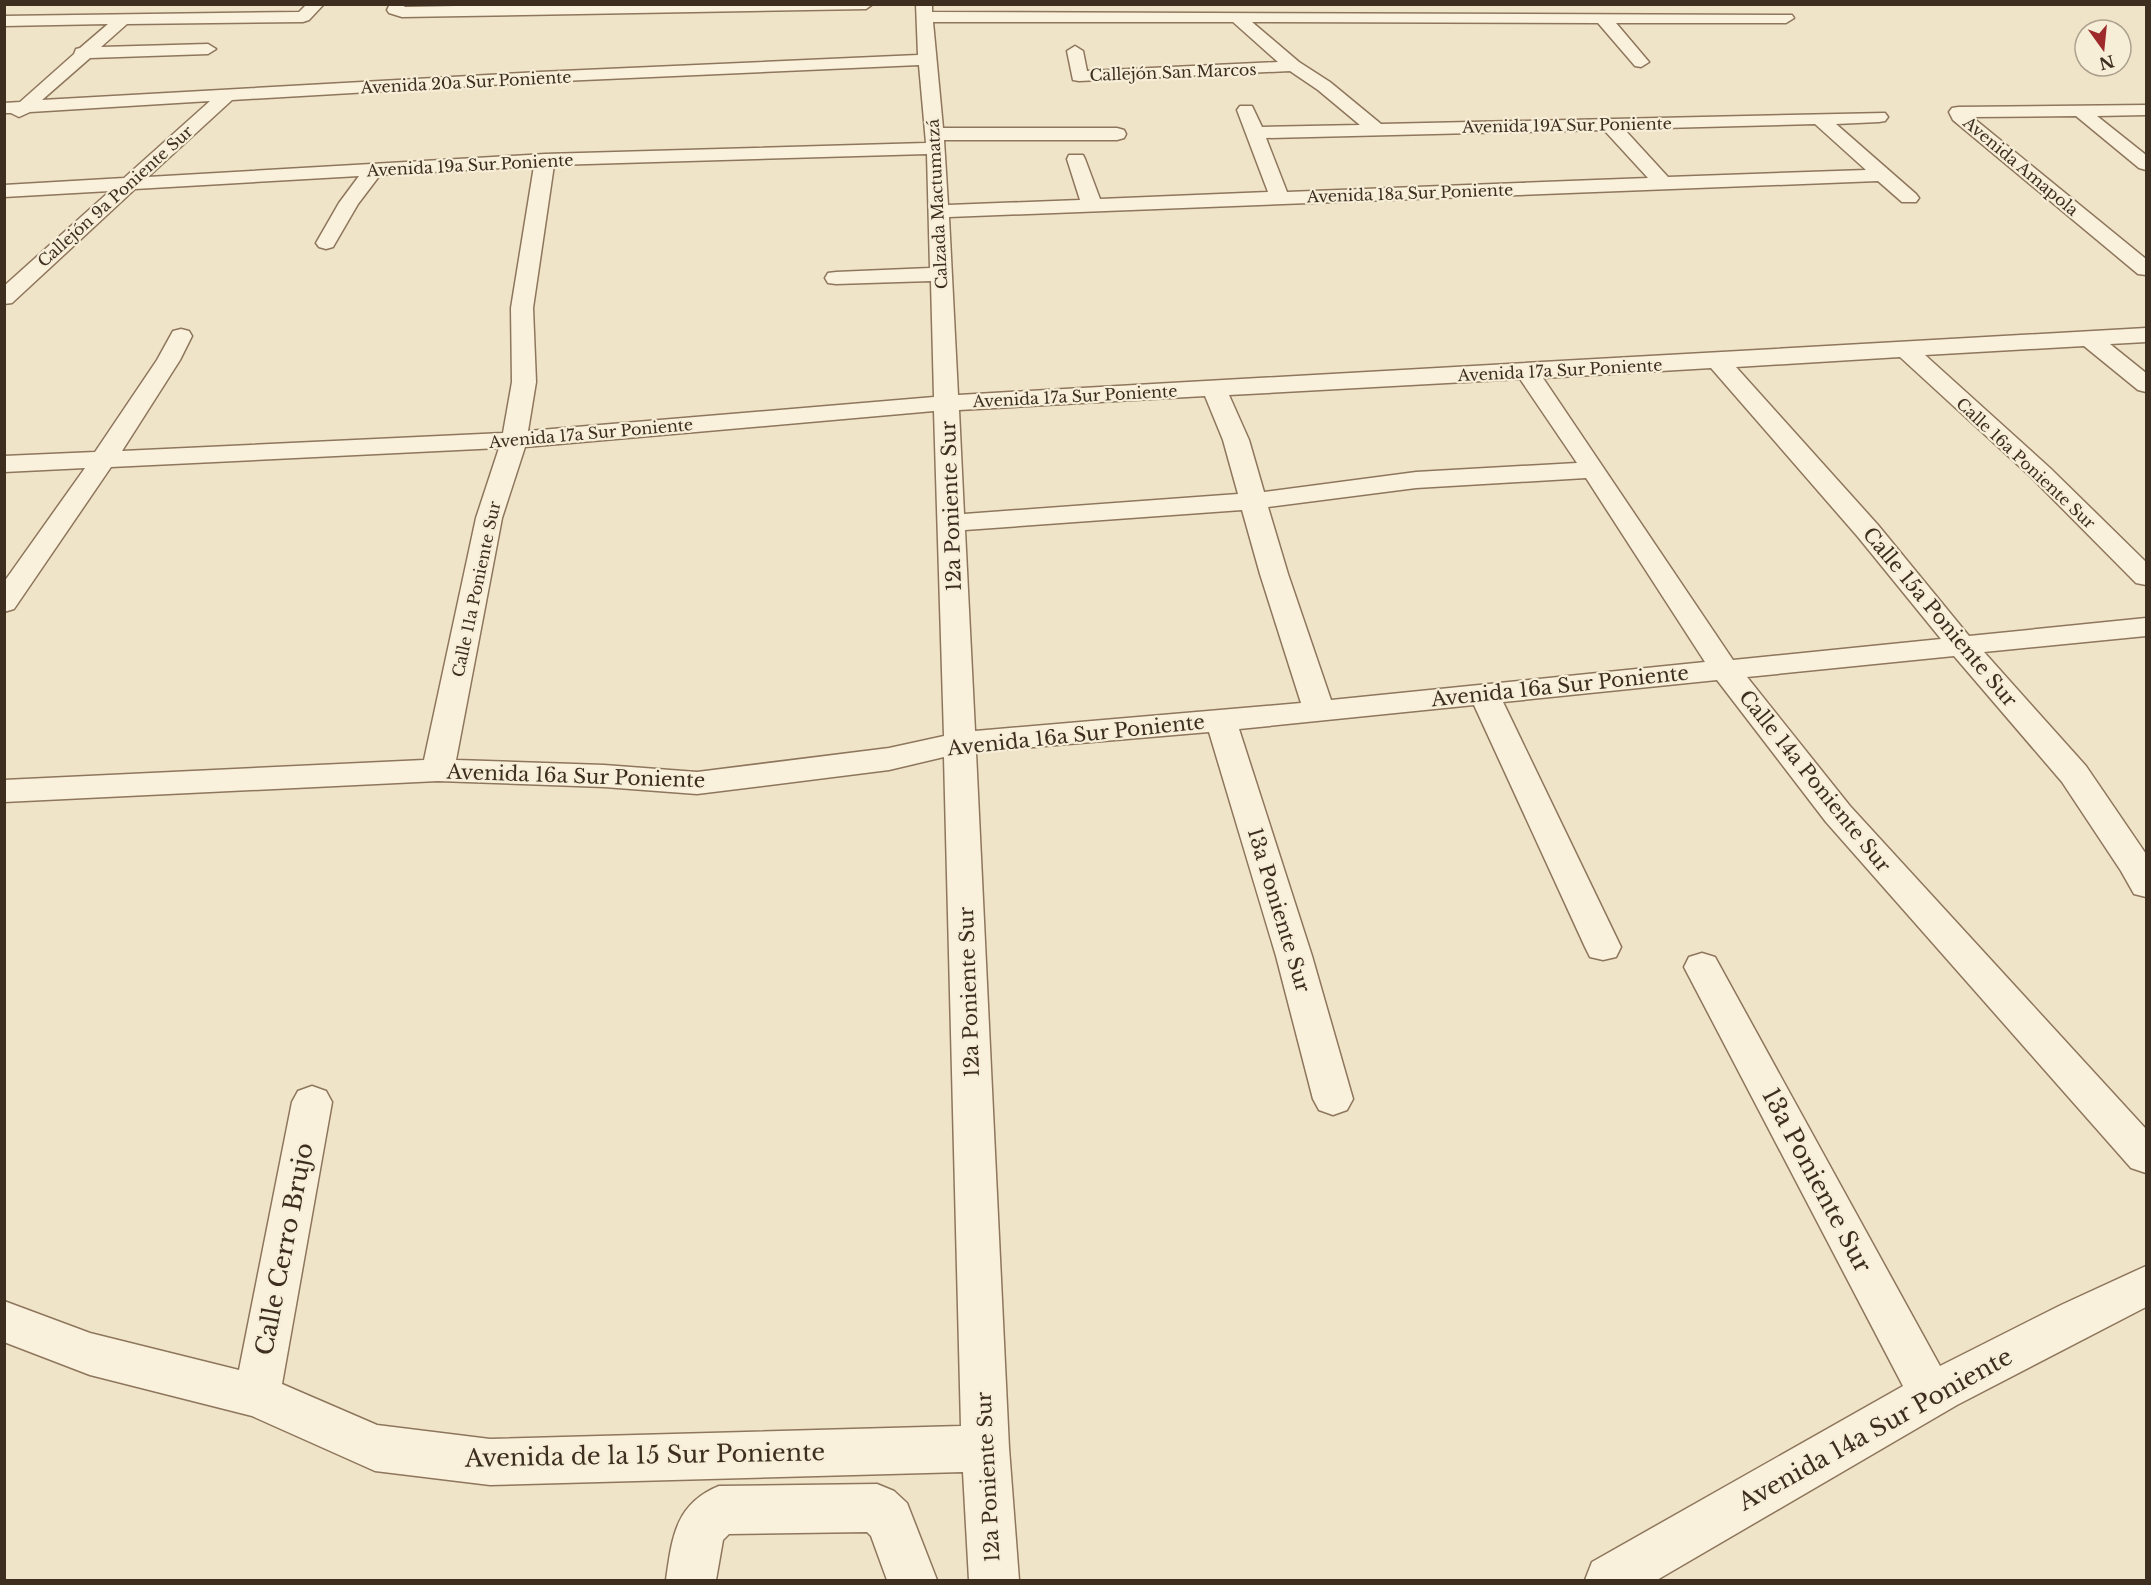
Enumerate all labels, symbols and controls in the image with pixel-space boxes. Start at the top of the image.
north arrow [2073,18,2133,78]
text: N [2097,51,2117,74]
street label: Callejón San Marcos [1089,59,1257,85]
street label: Avenida 20a Sur Poniente [359,66,572,98]
street label: Avenida Amapola [1959,112,2083,220]
street label: Avenida 19A Sur Poniente [1461,113,1672,137]
street label: Calzada Mactumatzá [923,118,951,290]
street label: Callejón 9a Poniente Sur [33,121,197,271]
street label: Avenida 19a Sur Poniente [365,150,574,180]
street label: Avenida 18a Sur Poniente [1306,179,1513,207]
street label: Avenida 17a Sur Poniente [1456,355,1663,385]
street label: Avenida 17a Sur Poniente [971,381,1178,411]
street label: Calle 16a Poniente Sur [1952,393,2100,533]
street label: Avenida 17a Sur Poniente [487,414,694,452]
street label: 12a Poniente Sur [936,420,966,592]
street label: Calle 11a Poniente Sur [448,499,505,679]
street label: Calle 15a Poniente Sur [1858,522,2022,712]
street label: Avenida 16a Sur Poniente [1429,661,1690,712]
street label: Calle 14a Poniente Sur [1734,685,1896,877]
street label: Avenida 16a Sur Poniente [945,710,1206,761]
street label: Avenida 16a Sur Poniente [445,759,706,793]
street label: 13a Poniente Sur [1243,825,1316,995]
street label: 12a Poniente Sur [954,906,984,1078]
street label: 13a Poniente Sur [1756,1083,1878,1278]
street label: Calle Cerro Brujo [249,1140,319,1358]
street label: Avenida 14a Sur Poniente [1732,1341,2017,1517]
street label: 12a Poniente Sur [972,1391,1004,1563]
street label: Avenida de la 15 Sur Poniente [464,1437,825,1473]

